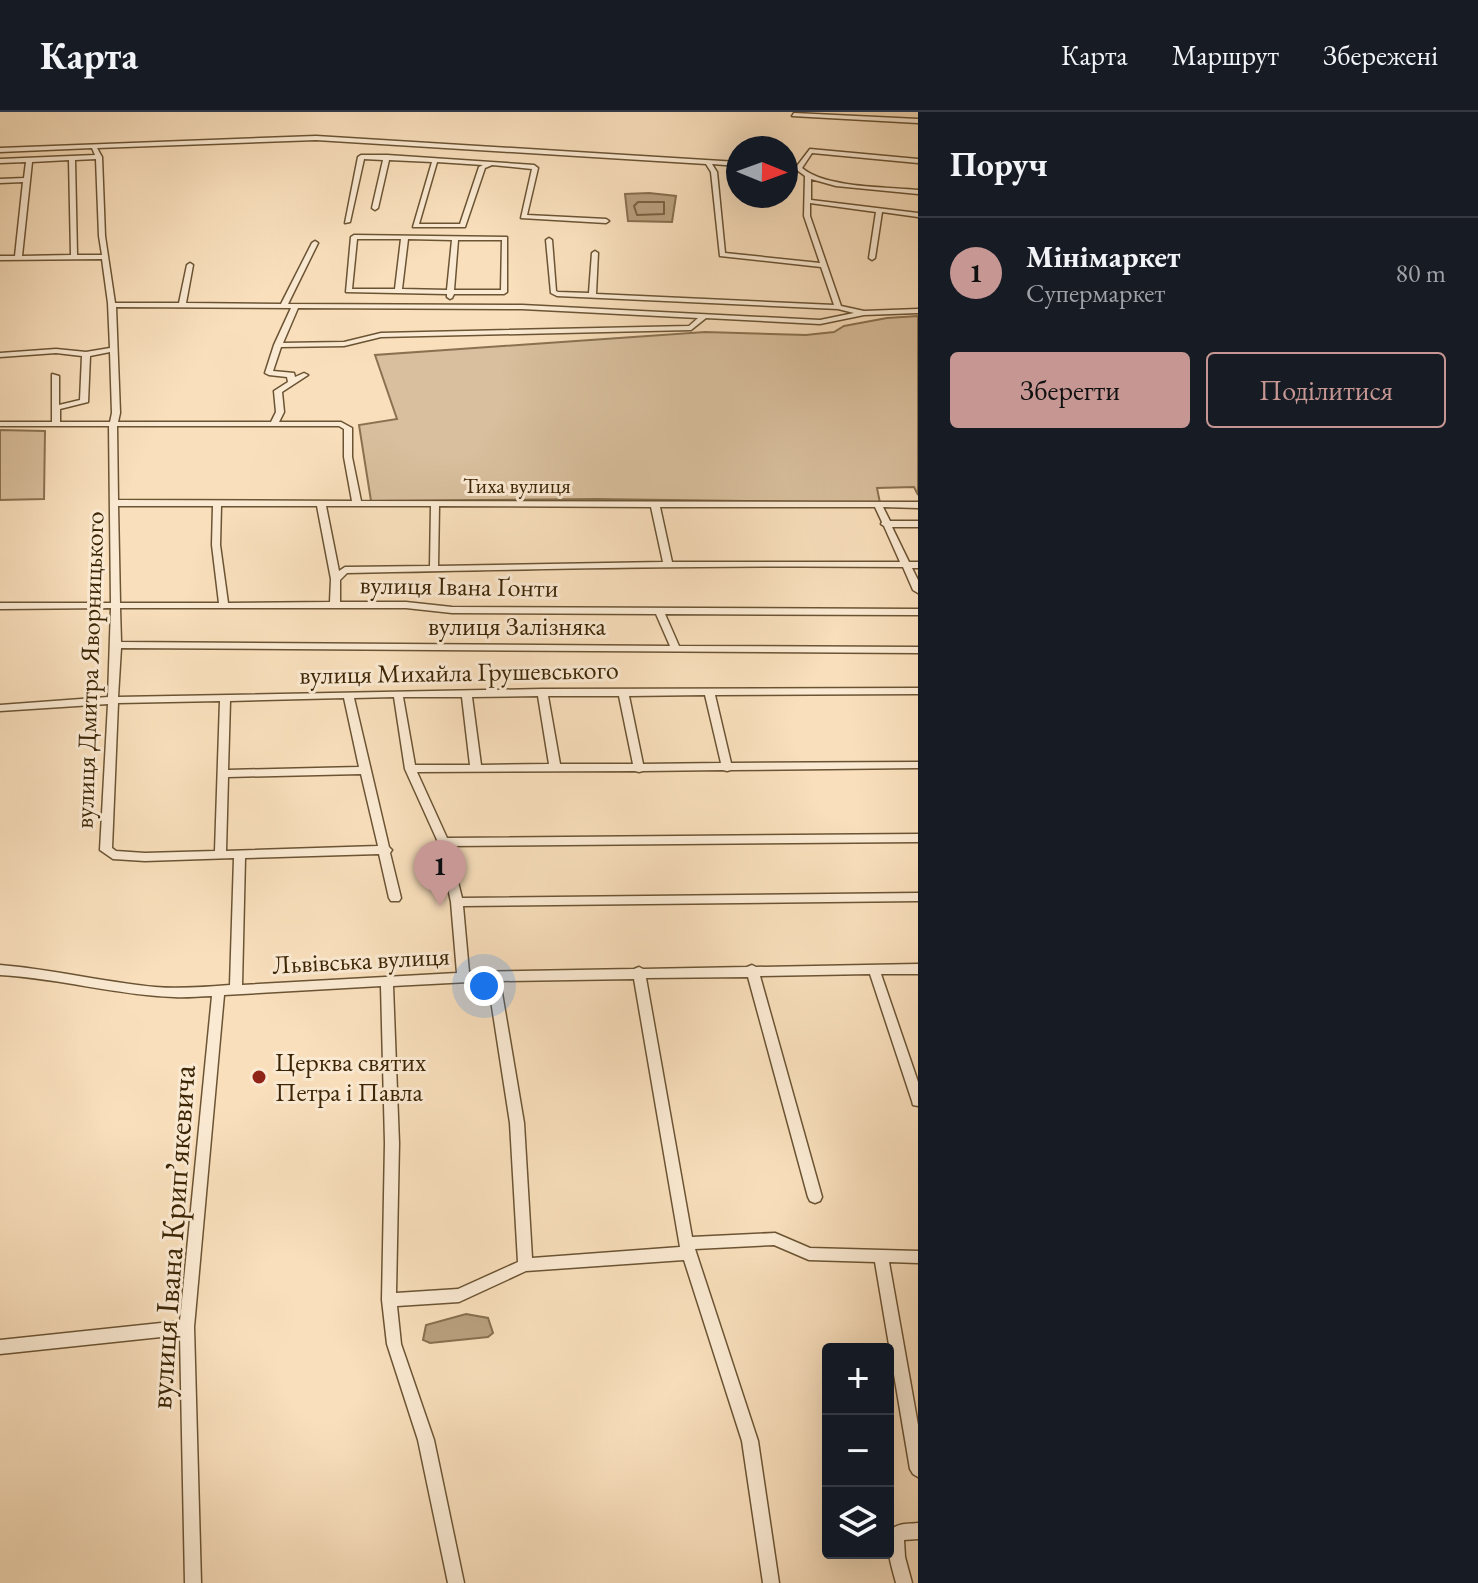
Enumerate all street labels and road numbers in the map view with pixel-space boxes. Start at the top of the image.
street label: Тиха вулиця [463,471,571,500]
street label: вулиця Дмитра Яворницького [66,511,112,829]
street label: вулиця Івана Ґонти [359,567,559,605]
street label: вулиця Залізняка [428,609,607,643]
street label: вулиця Михайла Грушевського [299,652,619,692]
street label: Львівська вулиця [271,938,451,982]
street label: вулиця Івана Крипʼякевича [139,1063,205,1411]

